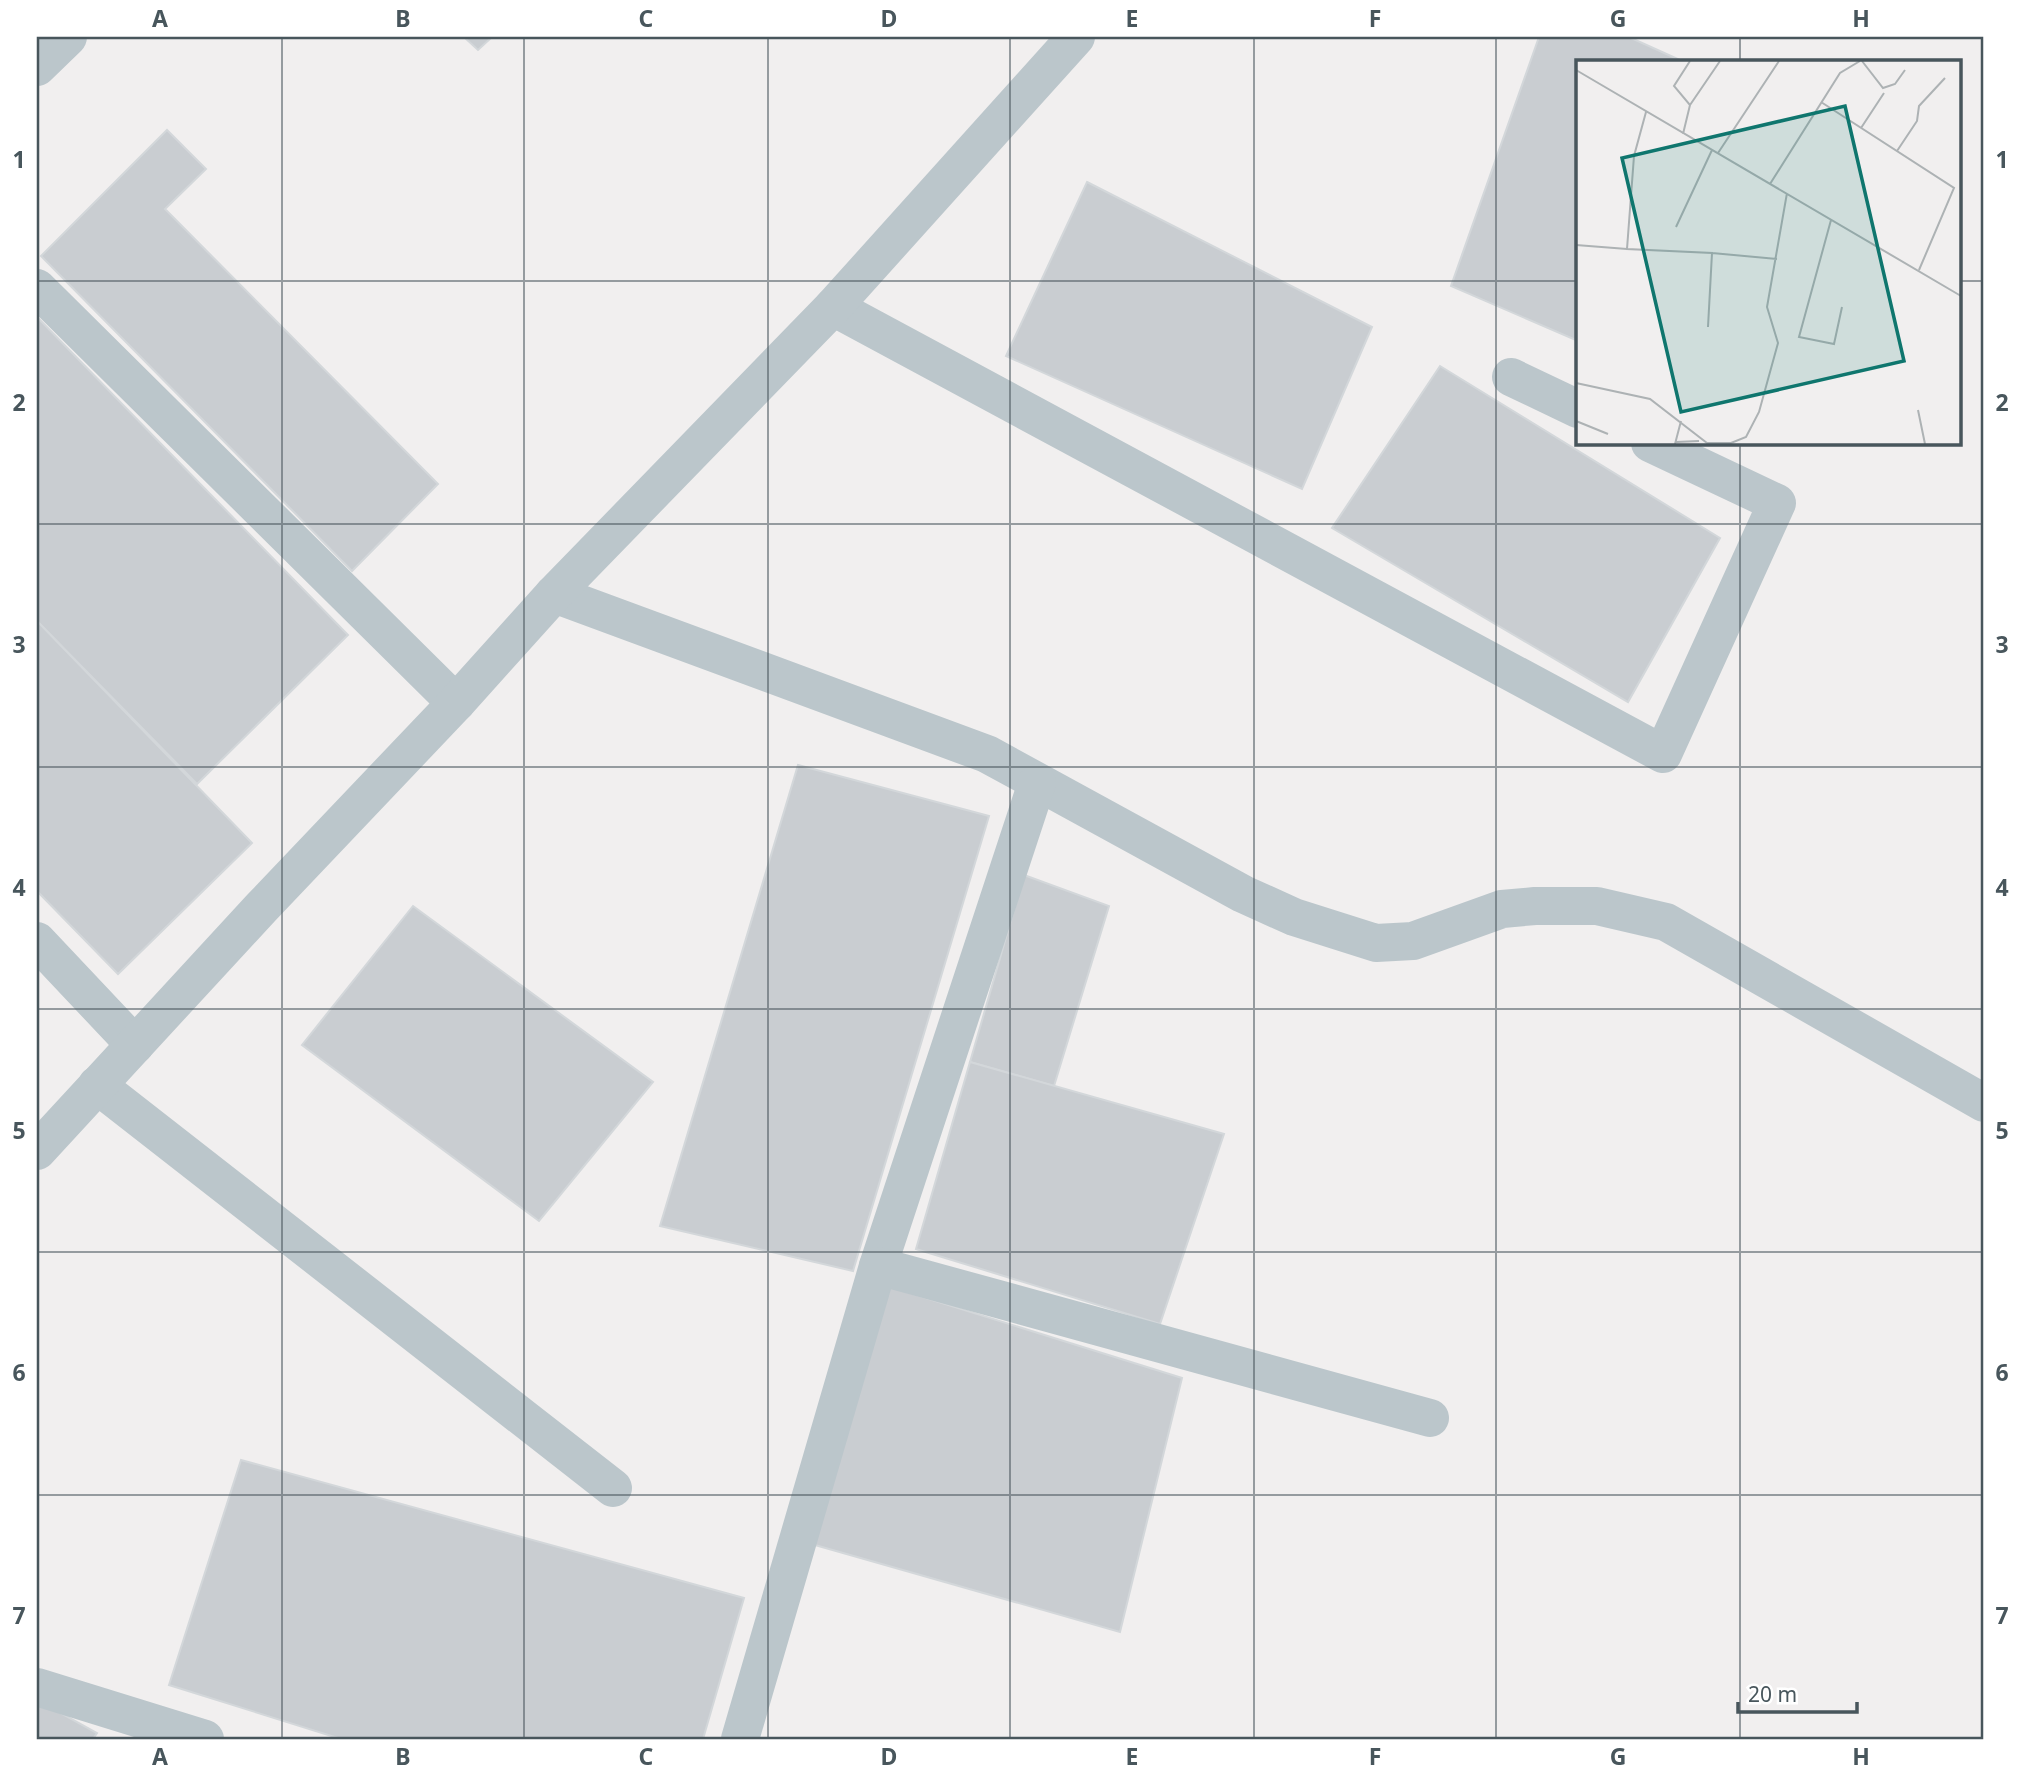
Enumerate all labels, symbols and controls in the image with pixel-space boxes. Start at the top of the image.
text: A [152,2,168,34]
text: B [395,2,411,34]
text: C [639,2,654,34]
text: D [881,2,897,34]
text: E [1126,2,1138,34]
text: F [1369,2,1381,34]
text: G [1610,2,1626,34]
text: H [1852,2,1870,34]
inset map [1576,60,1962,444]
text: 1 [12,143,26,175]
text: 1 [1995,143,2009,175]
text: 2 [12,386,26,418]
text: 2 [1995,386,2009,418]
text: 3 [12,628,26,660]
text: 3 [1995,628,2009,660]
text: 4 [12,871,26,903]
text: 4 [1995,871,2009,903]
text: 5 [12,1114,26,1146]
text: 5 [1995,1114,2009,1146]
text: 6 [12,1356,26,1388]
text: 6 [1995,1356,2009,1388]
text: 7 [12,1599,26,1631]
text: 7 [1995,1599,2009,1631]
scale bar [1738,1671,1856,1715]
text: 20 m [1748,1680,1797,1708]
text: A [152,1740,168,1772]
text: B [395,1740,411,1772]
text: C [639,1740,654,1772]
text: D [881,1740,897,1772]
text: E [1126,1740,1138,1772]
text: F [1369,1740,1381,1772]
text: G [1610,1740,1626,1772]
text: H [1852,1740,1870,1772]

